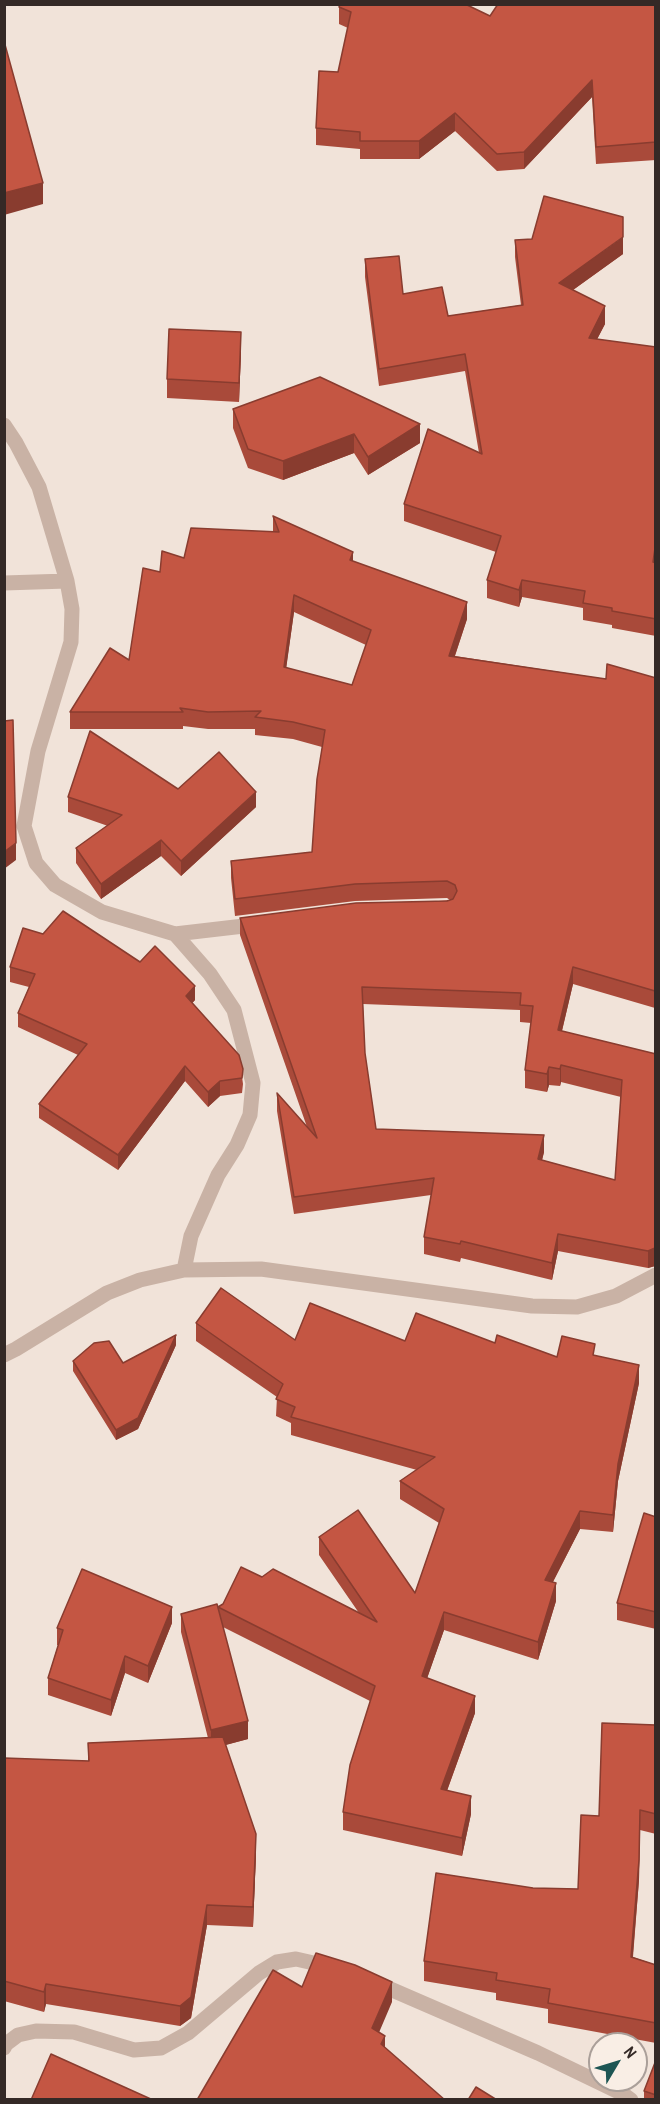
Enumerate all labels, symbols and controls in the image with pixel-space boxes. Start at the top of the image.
north arrow [588,2032,648,2092]
text: N [619,2042,642,2063]

